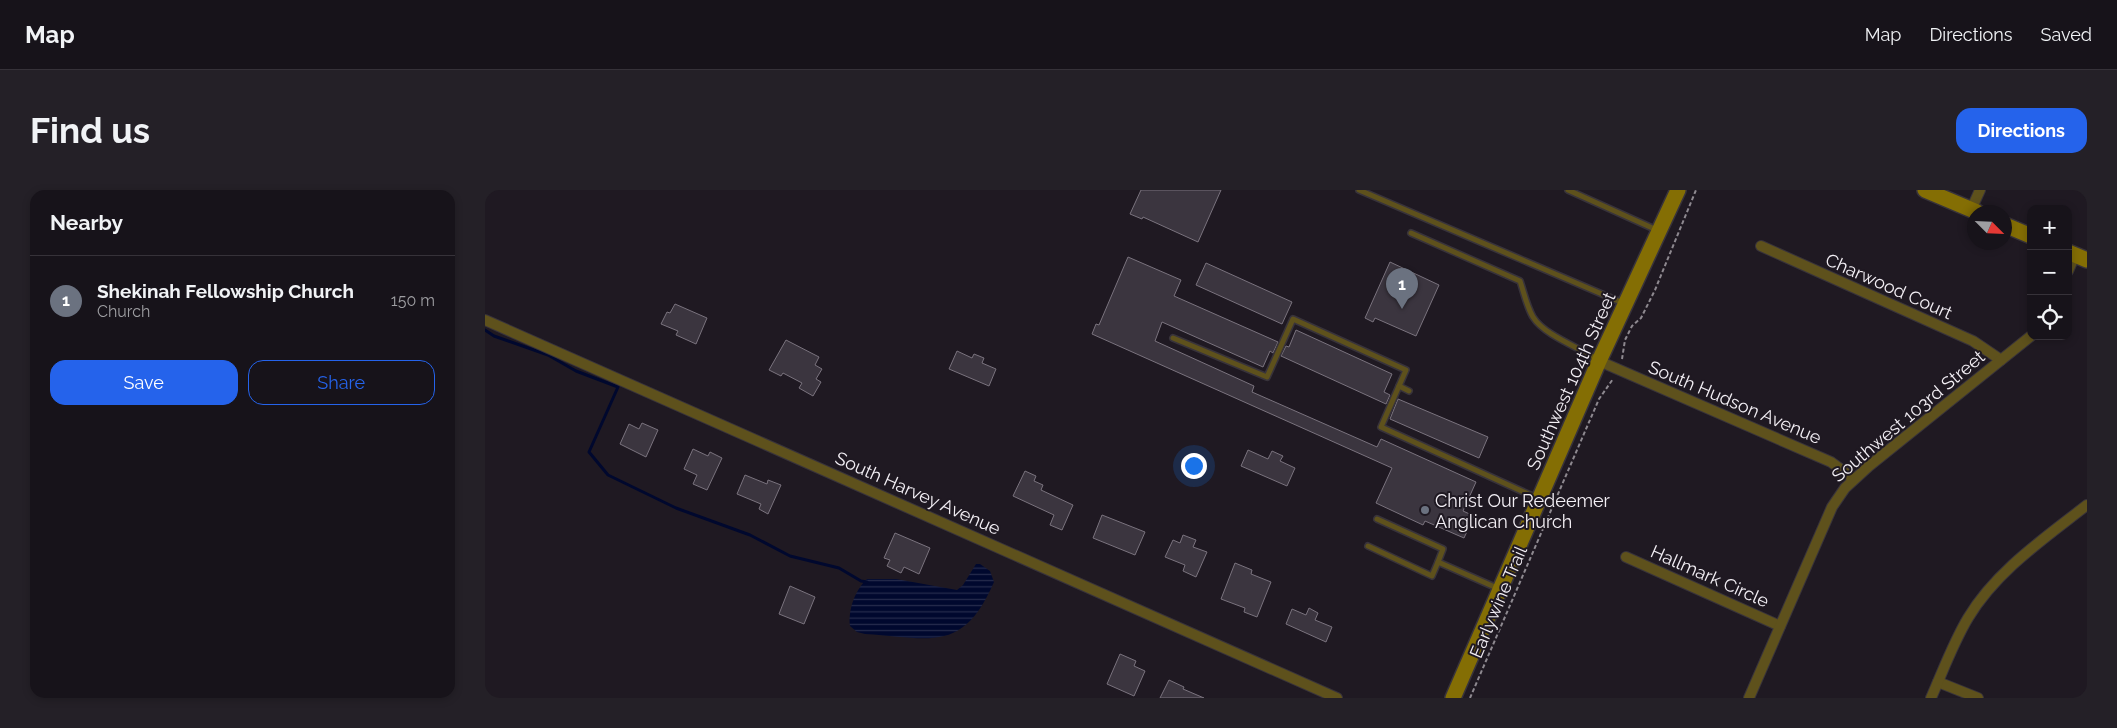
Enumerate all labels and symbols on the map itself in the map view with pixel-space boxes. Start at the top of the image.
north arrow [1967,205,2012,250]
street label: Charwood Court [1822,249,1956,323]
pin: 1 [1386,268,1418,309]
street label: Southwest 104th Street [1522,289,1620,473]
street label: Southwest 103rd Street [1827,346,1989,486]
street label: South Hudson Avenue [1645,356,1825,448]
street label: South Harvey Avenue [832,447,1004,539]
your location [1181,453,1207,479]
place label: Christ Our Redeemer Anglican Church [1435,490,1611,532]
marker: Christ Our Redeemer Anglican Church [1419,504,1431,516]
street label: Hallmark Circle [1648,541,1773,612]
street label: Earlywine Trail [1465,543,1531,661]

